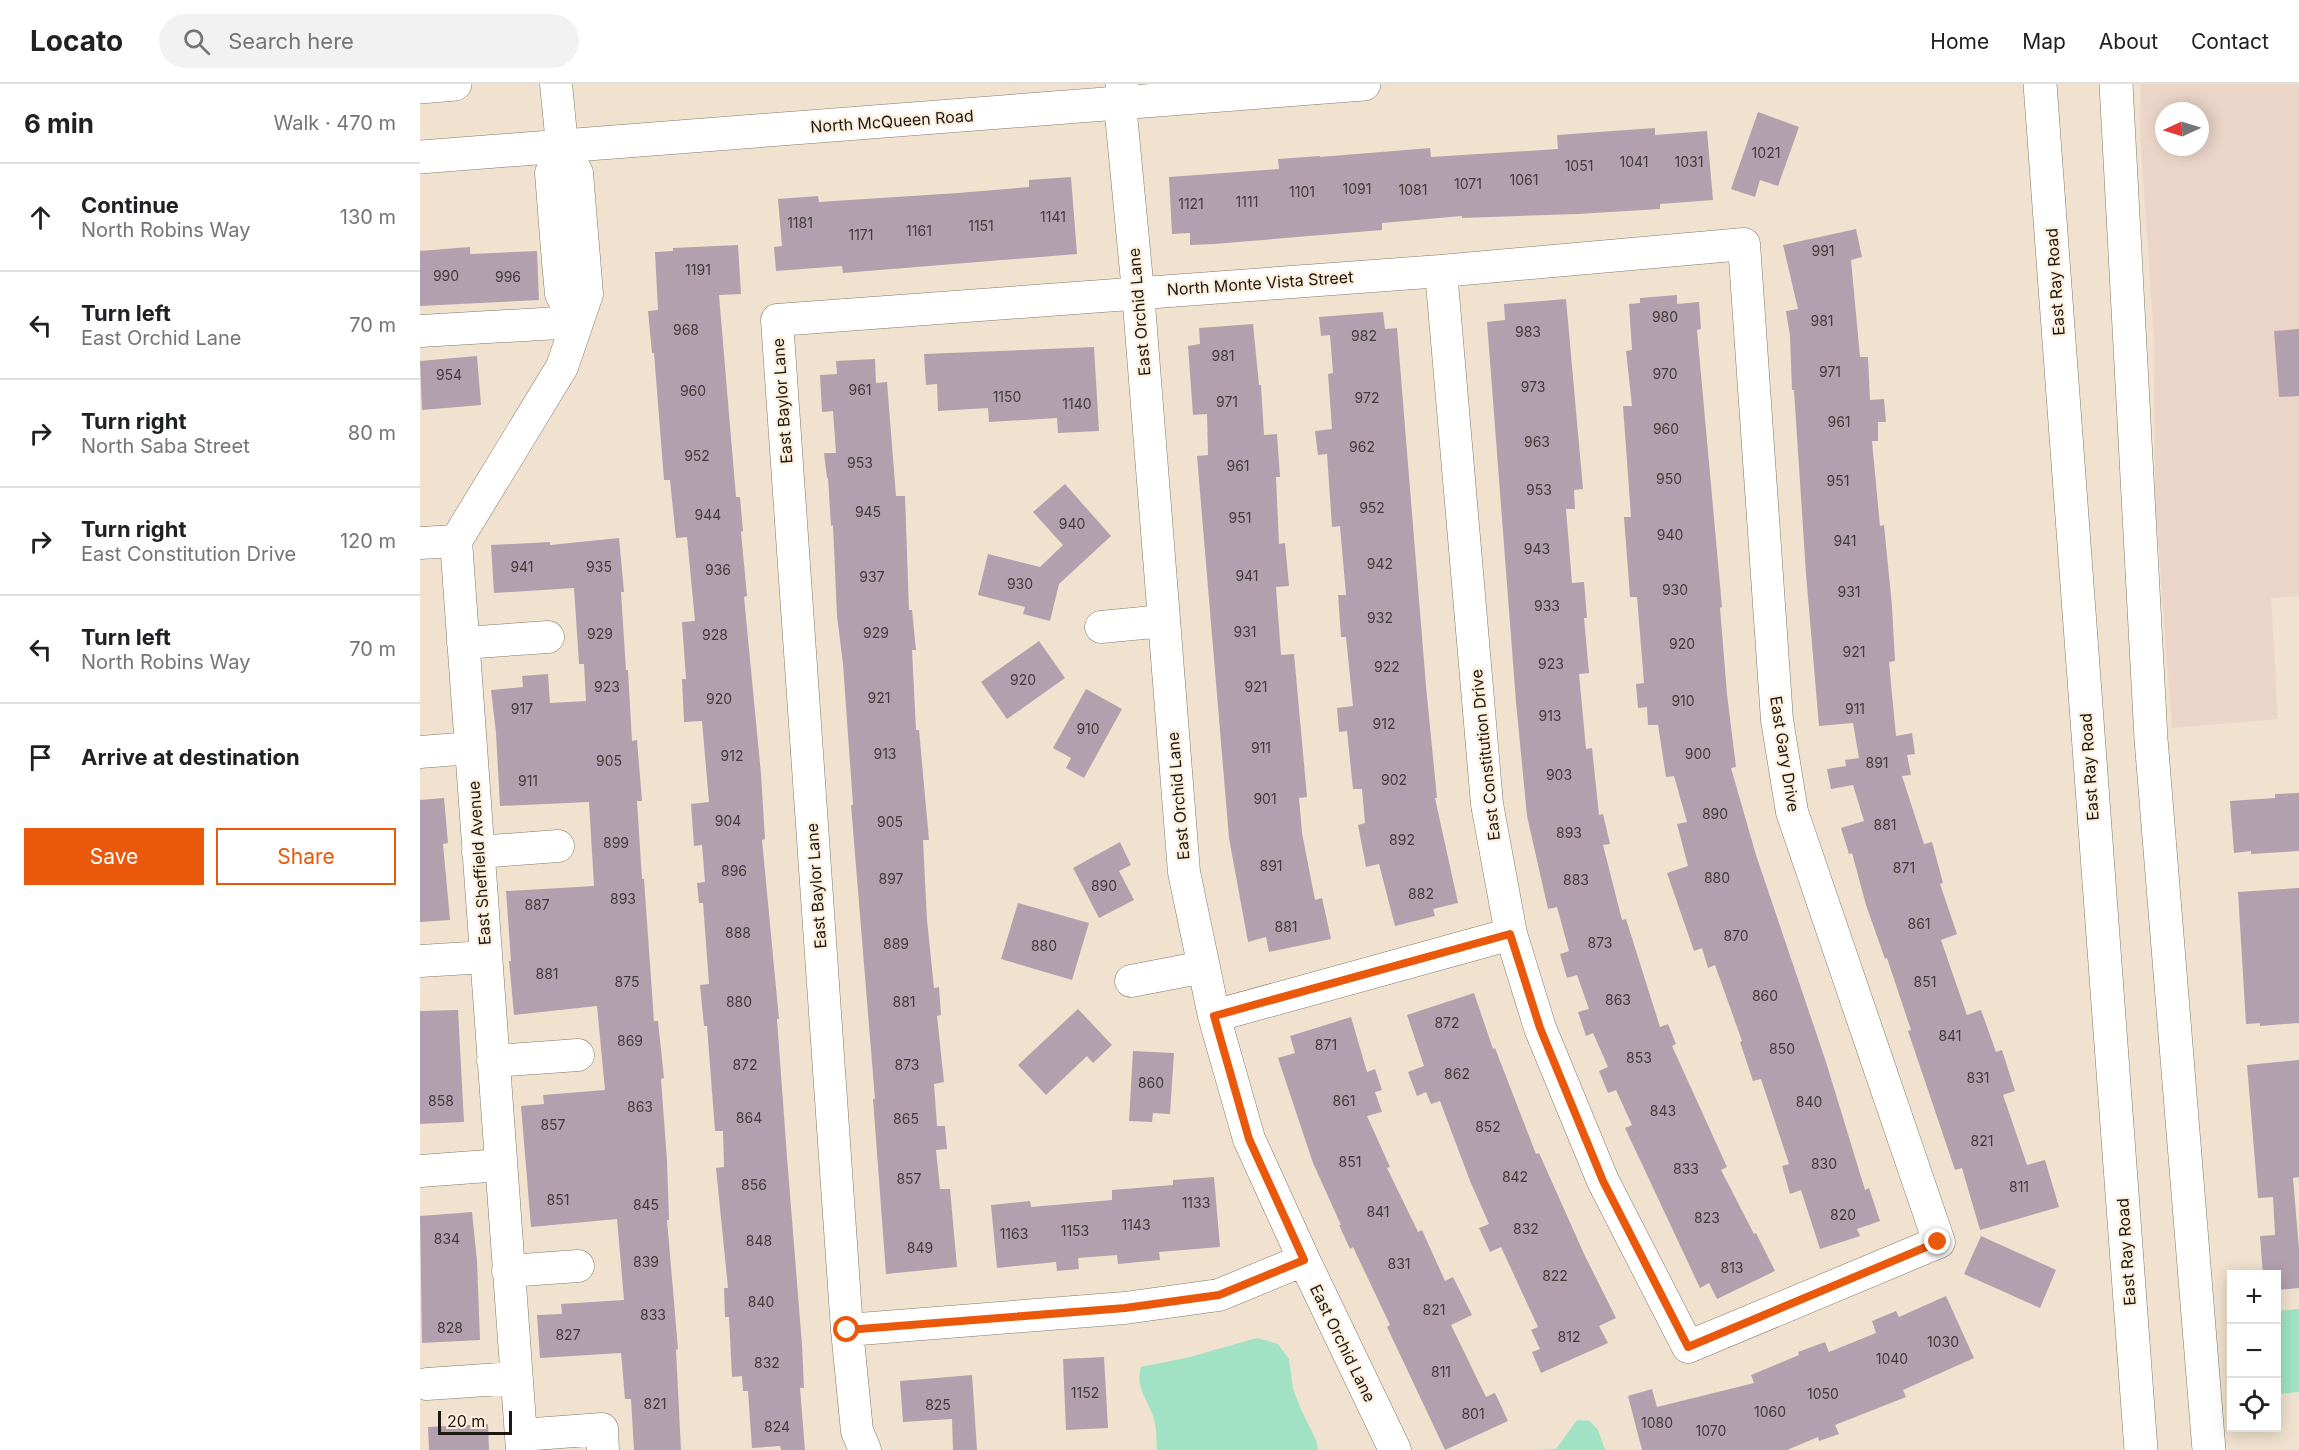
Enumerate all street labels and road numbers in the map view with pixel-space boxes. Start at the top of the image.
street label: North McQueen Road [810,105,974,137]
street label: East Ray Road [2041,228,2069,336]
street label: East Orchid Lane [1123,247,1155,377]
street label: North Monte Vista Street [1166,267,1354,299]
street label: East Baylor Lane [768,338,796,464]
street label: East Constitution Drive [1466,668,1504,842]
street label: East Gary Drive [1766,695,1804,813]
street label: East Ray Road [2075,713,2103,821]
street label: East Orchid Lane [1162,731,1194,861]
street label: East Sheffield Avenue [463,780,495,946]
street label: East Baylor Lane [802,823,830,949]
street label: East Ray Road [2112,1198,2140,1306]
street label: East Orchid Lane [1306,1281,1380,1405]

